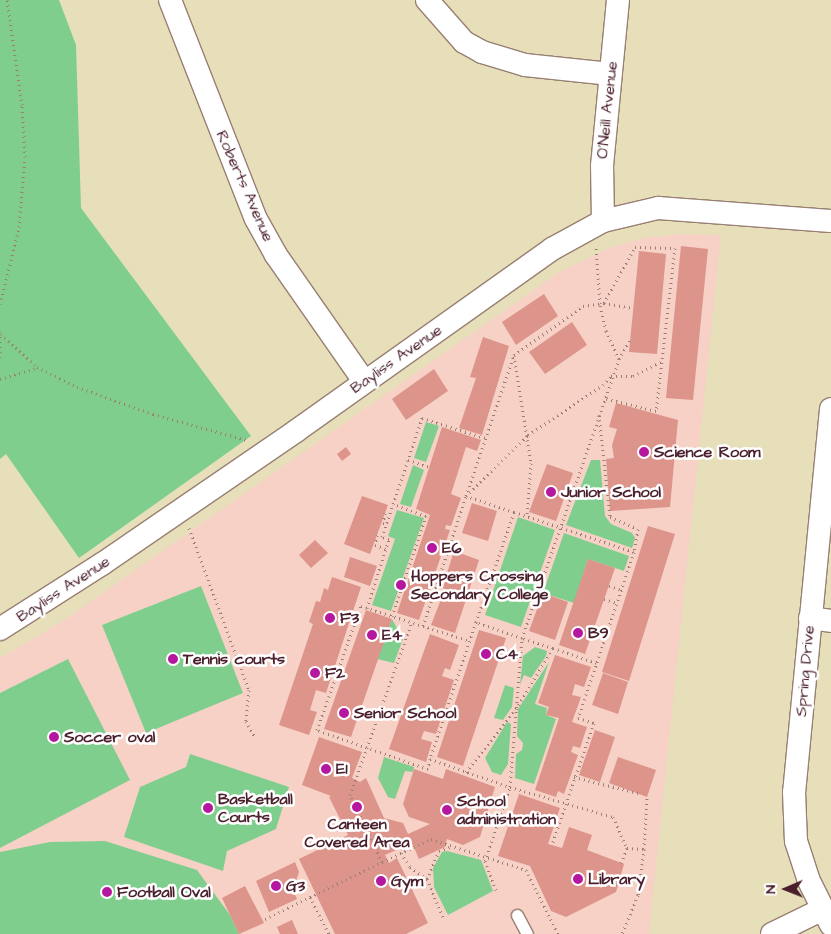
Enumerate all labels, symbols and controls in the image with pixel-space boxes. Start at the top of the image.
street label: O'Neill Avenue [592,60,622,160]
street label: Roberts Avenue [212,127,278,245]
street label: Bayliss Avenue [346,320,446,398]
place label: Science Room [654,442,761,462]
marker: Science Room [638,446,650,458]
place label: Junior School [561,482,661,502]
marker: Junior School [545,486,557,498]
place label: E6 [442,538,462,558]
marker: E6 [426,542,438,554]
street label: Bayliss Avenue [13,552,113,626]
place label: Hoppers Crossing Secondary College [411,566,548,604]
marker: Hoppers Crossing Secondary College [395,579,407,591]
place label: F3 [340,608,359,628]
marker: F3 [324,612,336,624]
place label: B9 [588,623,608,643]
place label: E4 [382,625,402,645]
street label: Spring Drive [791,625,819,717]
marker: B9 [572,627,584,639]
marker: E4 [366,629,378,641]
place label: C4 [496,644,518,664]
marker: C4 [480,648,492,660]
place label: Tennis courts [183,649,285,669]
marker: Tennis courts [167,653,179,665]
place label: F2 [325,663,345,683]
marker: F2 [309,667,321,679]
place label: Senior School [354,703,456,723]
marker: Senior School [338,707,350,719]
place label: Soccer oval [64,727,155,747]
marker: Soccer oval [48,731,60,743]
place label: E1 [336,759,348,779]
marker: E1 [320,763,332,775]
place label: Basketball Courts [218,789,293,827]
place label: School administration [457,791,556,829]
marker: Canteen Covered Area [351,801,363,813]
marker: Basketball Courts [202,802,214,814]
marker: School administration [441,804,453,816]
place label: Canteen Covered Area [304,814,410,852]
north arrow [761,864,811,914]
place label: Library [588,869,645,889]
place label: Gym [391,871,423,891]
marker: Library [572,873,584,885]
marker: Gym [375,875,387,887]
place label: G3 [286,876,305,896]
marker: G3 [270,880,282,892]
place label: Football Oval [117,882,211,902]
text: N [761,885,781,894]
marker: Football Oval [101,886,113,898]

